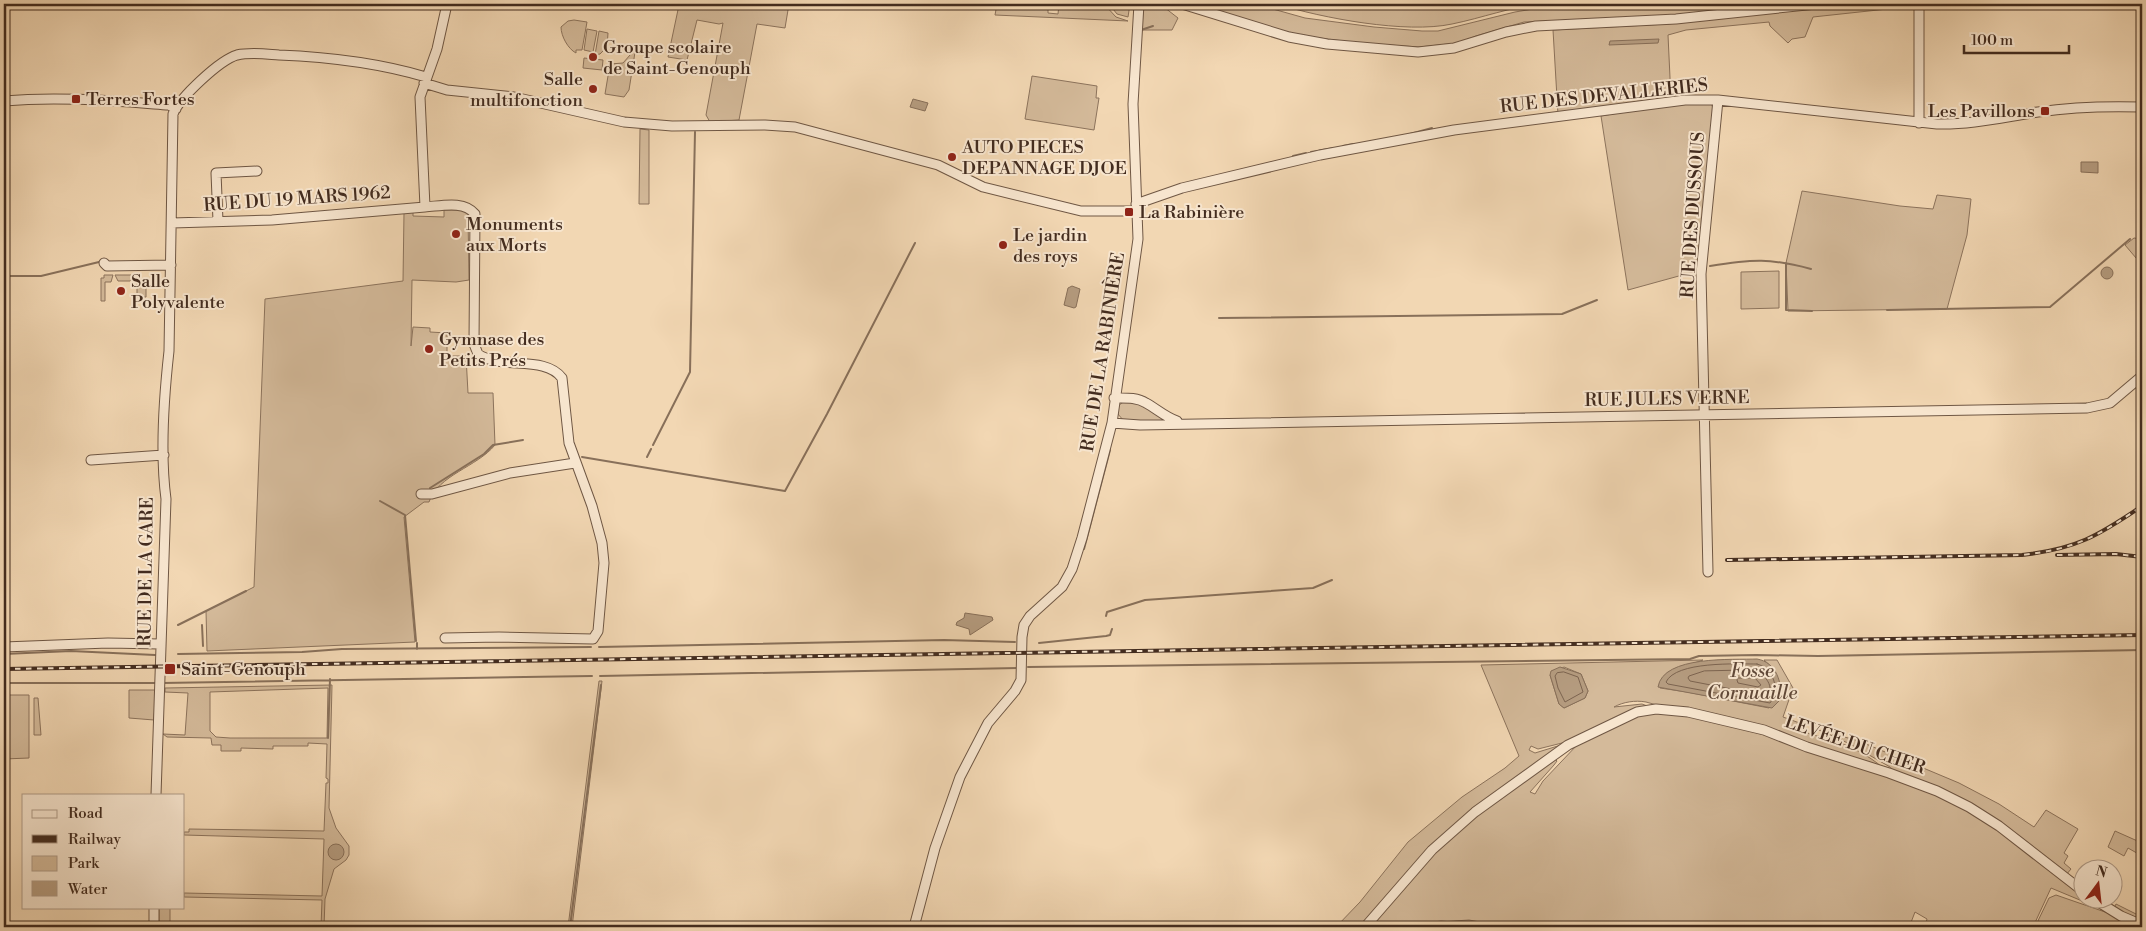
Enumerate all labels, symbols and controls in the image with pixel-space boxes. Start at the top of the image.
scale bar [1964,22,2068,54]
text: 100 m [1971,31,2013,50]
place label: Groupe scolaire de Saint-Genouph [603,36,751,80]
marker: Groupe scolaire de Saint-Genouph [587,51,599,63]
place label: Salle multifonction [470,68,583,112]
street label: RUE DES DEVALLERIES [1499,74,1709,118]
marker: Salle multifonction [587,83,599,95]
place label: Terres Fortes [86,88,195,111]
marker: Terres Fortes [70,93,82,105]
place label: Les Pavillons [1928,100,2035,123]
marker: Les Pavillons [2039,105,2051,117]
street label: RUE DES DUSSOUS [1676,131,1710,299]
place label: AUTO PIECES DEPANNAGE DJOE [961,136,1127,180]
marker: AUTO PIECES DEPANNAGE DJOE [946,151,958,163]
street label: RUE DU 19 MARS 1962 [203,181,391,217]
place label: La Rabinière [1139,201,1244,224]
marker: La Rabinière [1123,206,1135,218]
place label: Monuments aux Morts [466,213,563,257]
place label: Le jardin des roys [1013,224,1088,268]
marker: Monuments aux Morts [450,228,462,240]
marker: Le jardin des roys [997,239,1009,251]
street label: RUE DE LA RABINIÈRE [1076,251,1130,453]
place label: Salle Polyvalente [131,270,225,314]
marker: Salle Polyvalente [115,285,127,297]
place label: Gymnase des Petits Prés [439,328,545,372]
marker: Gymnase des Petits Prés [423,343,435,355]
street label: RUE JULES VERNE [1584,386,1750,412]
street label: RUE DE LA GARE [133,497,159,647]
place label: Saint-Genouph [181,658,306,681]
water label: Fosse Cornuaille [1707,659,1797,705]
marker: Saint-Genouph [163,662,177,676]
street label: LEVÉE DU CHER [1782,710,1929,780]
legend [22,794,185,908]
text: Road [68,804,103,823]
text: Railway [68,830,122,849]
text: Park [68,854,100,873]
north arrow [2074,858,2124,908]
text: N [2093,862,2109,883]
text: Water [67,880,108,899]

